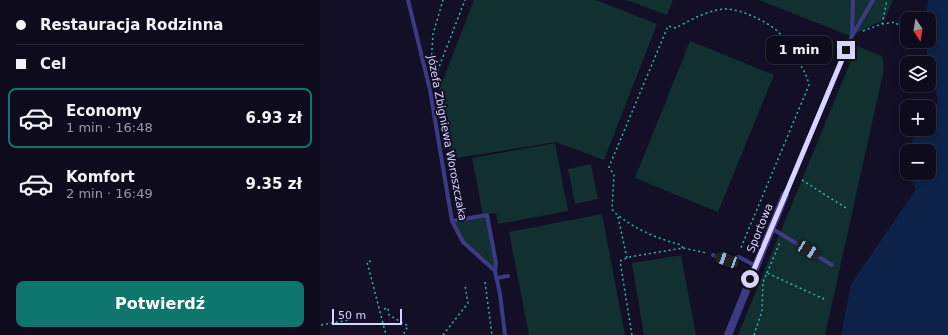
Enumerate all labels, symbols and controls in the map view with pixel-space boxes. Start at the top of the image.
north arrow [900,12,936,48]
map controls [900,12,936,180]
text: Restauracja Rodzinna [40,16,223,34]
callout: 1 min [766,36,832,64]
route end [837,41,855,59]
text: 1 min [779,42,819,57]
street label: Józefa Zbigniewa Woroszczaka [424,53,469,222]
text: Cel [40,55,66,73]
button: layers [900,56,936,92]
icon: car [18,100,54,136]
button: + [900,100,936,136]
text: Economy [66,102,142,120]
text: 6.93 zł [245,109,302,127]
text: 1 min · 16:48 [66,120,153,135]
button: − [900,144,936,180]
icon: car [18,166,54,202]
text: Komfort [66,168,135,186]
text: 9.35 zł [245,175,302,193]
text: 2 min · 16:49 [66,186,153,201]
street label: Sportowa [744,201,776,255]
car [795,239,821,261]
car [714,250,740,270]
route start [741,270,759,288]
button: Potwierdź [16,281,304,327]
scale bar [332,307,402,326]
text: 50 m [338,309,366,322]

